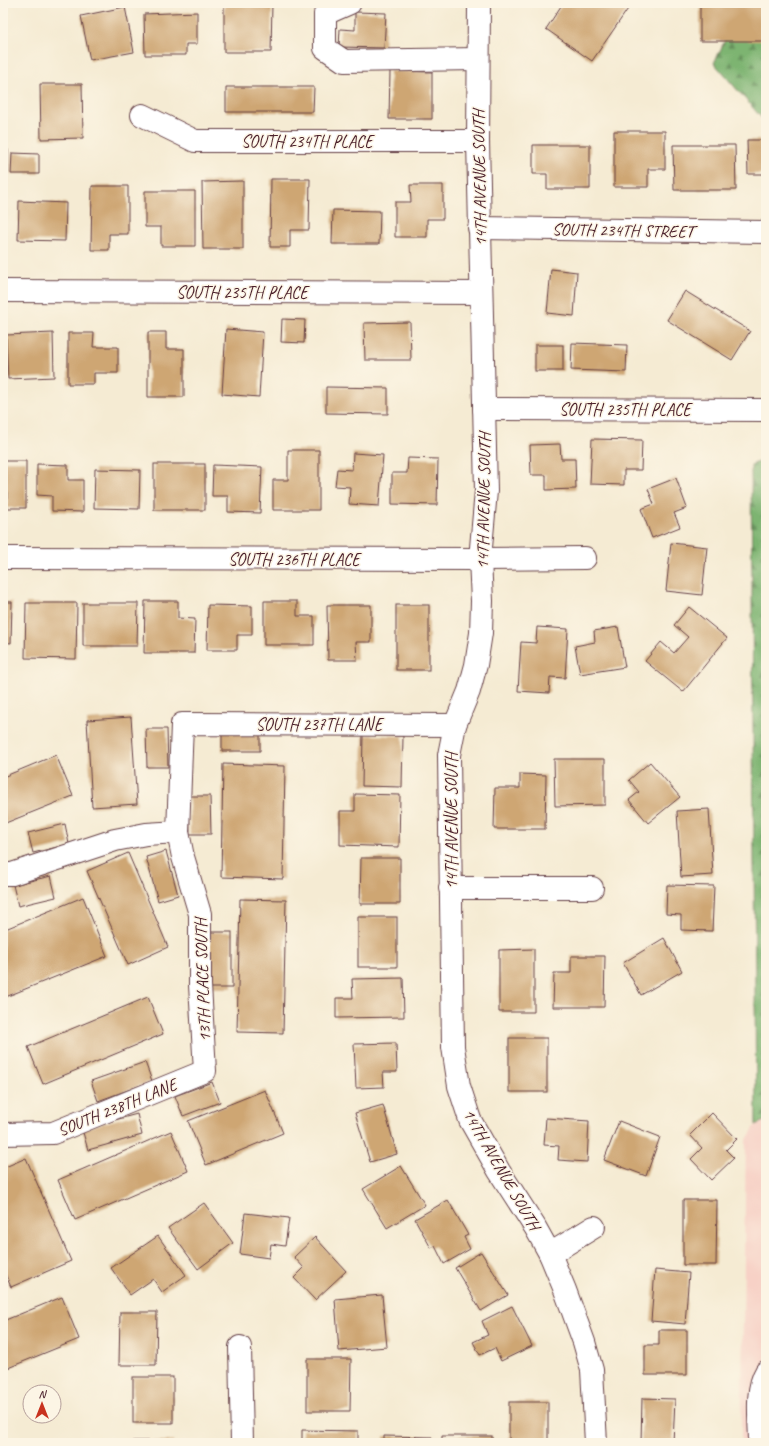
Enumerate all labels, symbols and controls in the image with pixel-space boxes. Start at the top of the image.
street label: 14TH AVENUE SOUTH [468,106,491,246]
street label: SOUTH 234TH PLACE [241,131,375,152]
street label: SOUTH 234TH STREET [552,219,698,242]
street label: SOUTH 235TH PLACE [176,282,310,303]
street label: SOUTH 235TH PLACE [559,399,693,420]
street label: 14TH AVENUE SOUTH [472,429,495,569]
street label: SOUTH 236TH PLACE [228,549,362,570]
street label: SOUTH 237TH LANE [256,714,385,735]
street label: 14TH AVENUE SOUTH [441,749,462,889]
street label: 13TH PLACE SOUTH [190,916,215,1042]
street label: SOUTH 238TH LANE [55,1073,182,1141]
street label: 14TH AVENUE SOUTH [458,1105,546,1236]
north arrow [22,1384,62,1424]
text: N [39,1387,48,1401]

